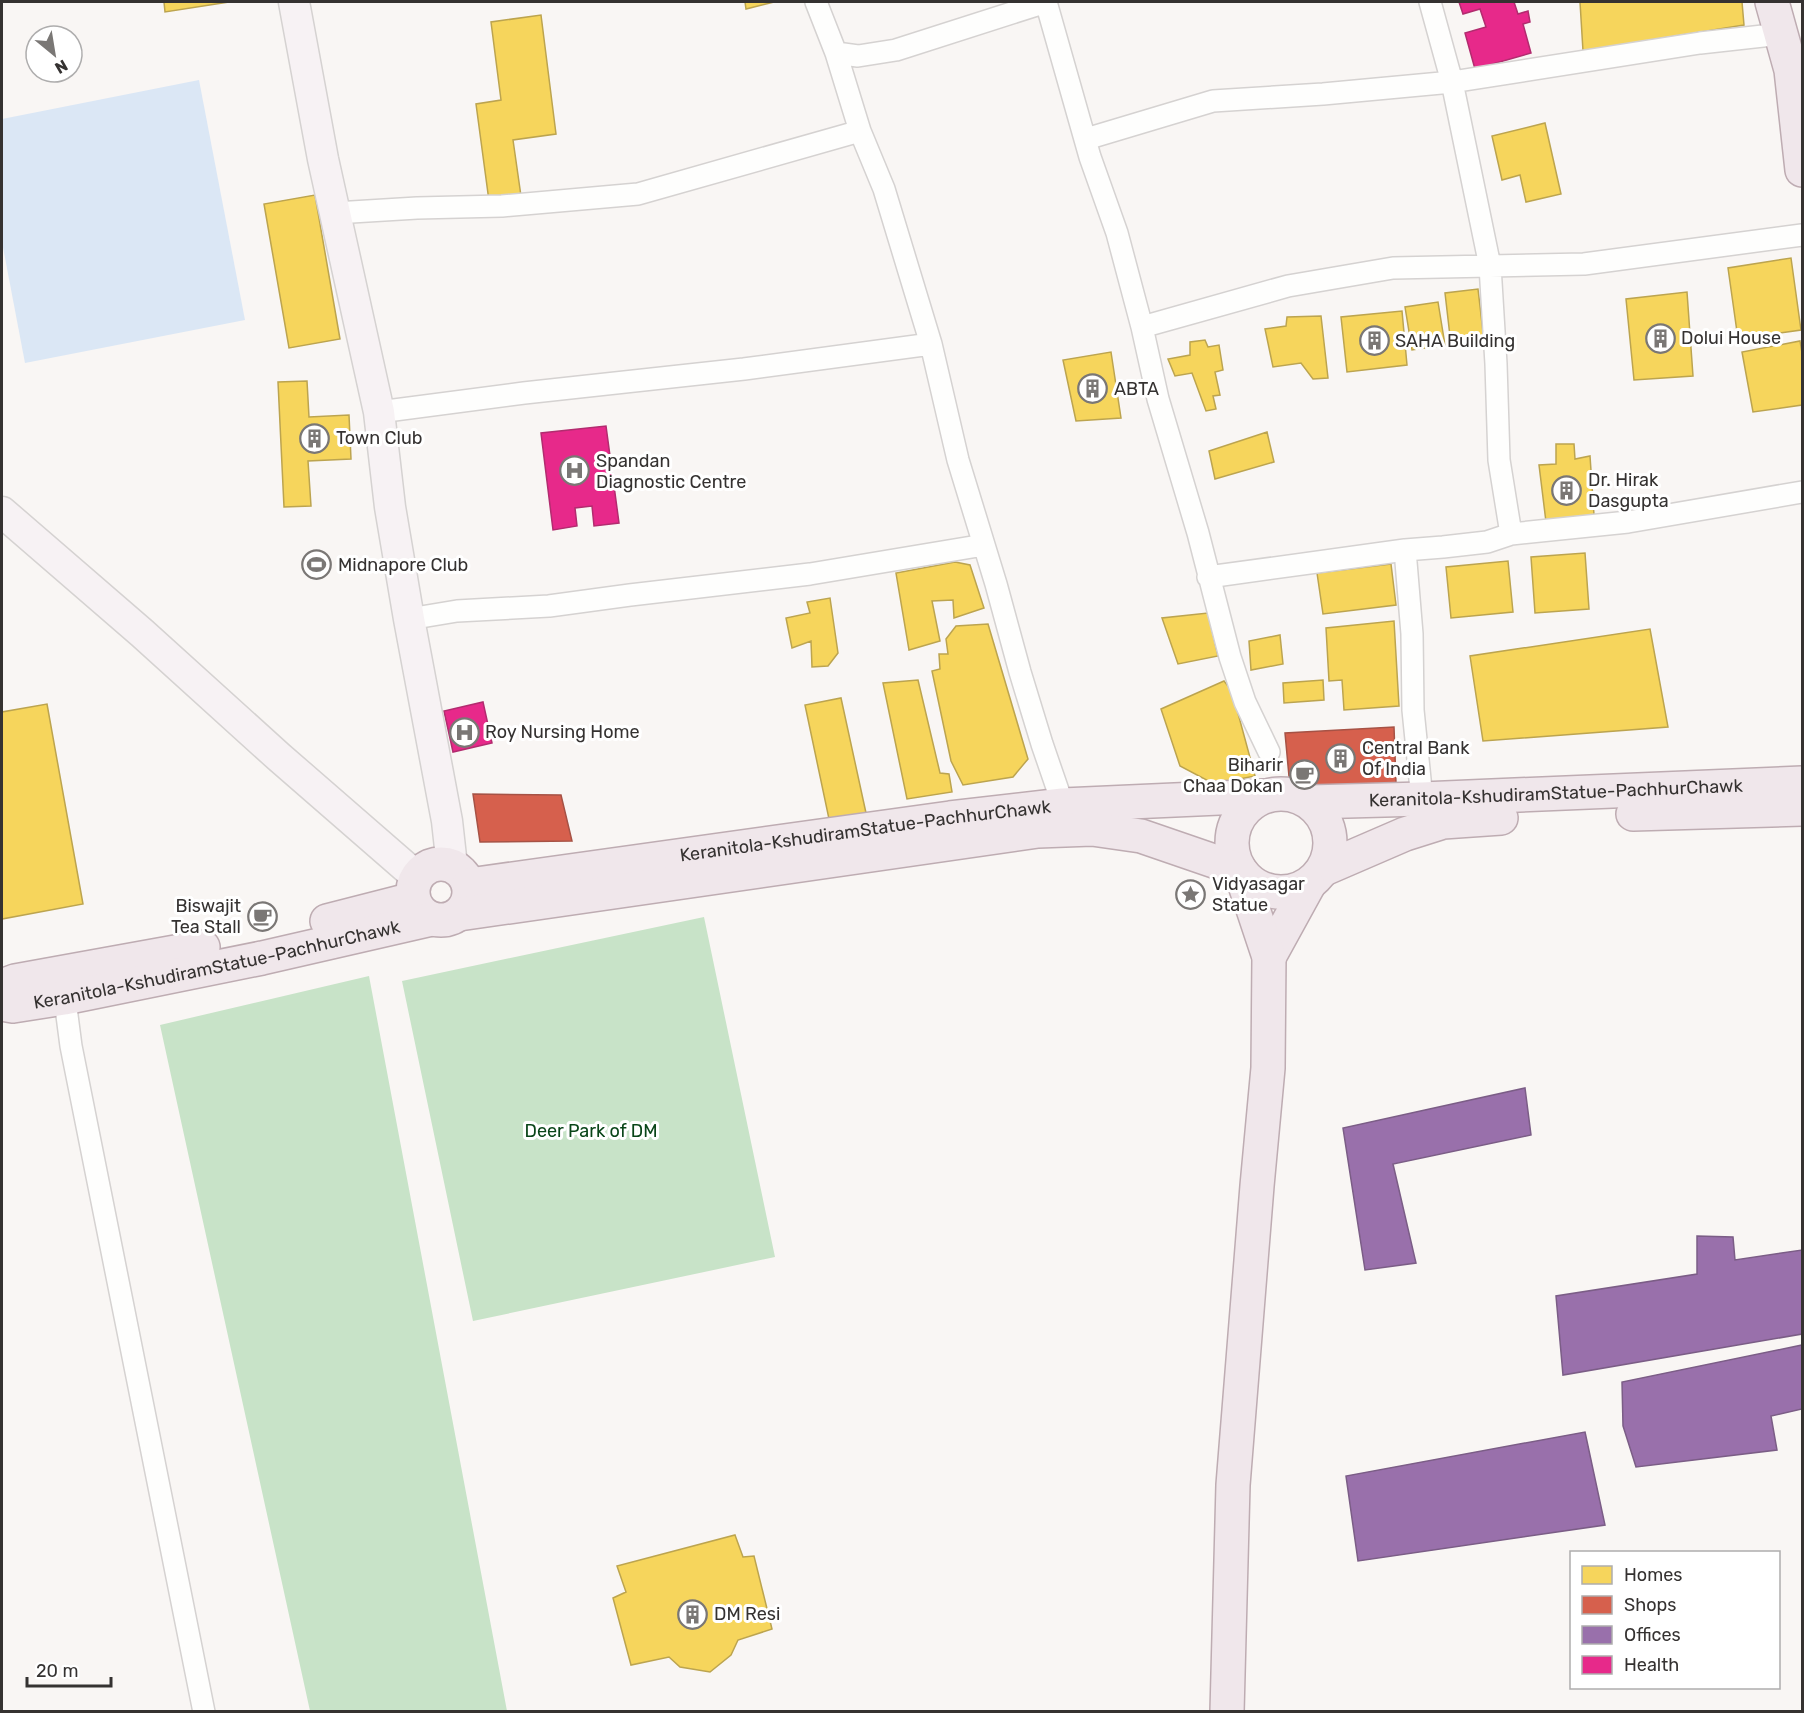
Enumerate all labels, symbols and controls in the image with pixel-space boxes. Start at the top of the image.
north arrow [24,24,84,84]
text: N [52,55,71,78]
building icon: Dolui House [1644,322,1676,354]
building icon: SAHA Building [1358,325,1390,357]
place label: Dolui House [1681,327,1781,349]
place label: SAHA Building [1395,330,1515,352]
building icon: ABTA [1077,373,1109,405]
place label: ABTA [1114,378,1159,400]
building icon: Town Club [299,422,331,454]
place label: Town Club [336,427,422,449]
place label: Spandan Diagnostic Centre [596,450,746,493]
hospital icon: Spandan Diagnostic Centre [559,455,591,487]
place label: Dr. Hirak Dasgupta [1588,469,1669,512]
building icon: Dr. Hirak Dasgupta [1551,474,1583,506]
sports icon: Midnapore Club [301,549,333,581]
place label: Midnapore Club [338,554,468,576]
hospital icon: Roy Nursing Home [448,716,480,748]
place label: Roy Nursing Home [485,721,640,743]
place label: Central Bank Of India [1362,737,1470,780]
building icon: Central Bank Of India [1325,742,1357,774]
place label: Biharir Chaa Dokan [1183,754,1283,797]
cafe icon: Biharir Chaa Dokan [1288,759,1320,791]
street label: Keranitola-KshudiramStatue-PachhurChawk [1369,774,1744,811]
street label: Keranitola-KshudiramStatue-PachhurChawk [678,795,1053,867]
place label: Vidyasagar Statue [1212,873,1305,916]
place icon: Vidyasagar Statue [1175,878,1207,910]
place label: Biswajit Tea Stall [171,895,241,938]
cafe icon: Biswajit Tea Stall [246,900,278,932]
street label: Keranitola-KshudiramStatue-PachhurChawk [32,916,403,1014]
park label: Deer Park of DM [525,1120,657,1142]
legend [1570,1551,1780,1689]
text: Homes [1624,1564,1682,1586]
text: Shops [1624,1594,1676,1616]
building icon: DM Resi [677,1598,709,1630]
place label: DM Resi [714,1603,780,1625]
text: Offices [1624,1624,1681,1646]
scale bar [27,1650,111,1688]
text: Health [1624,1654,1679,1676]
text: 20 m [36,1660,78,1682]

